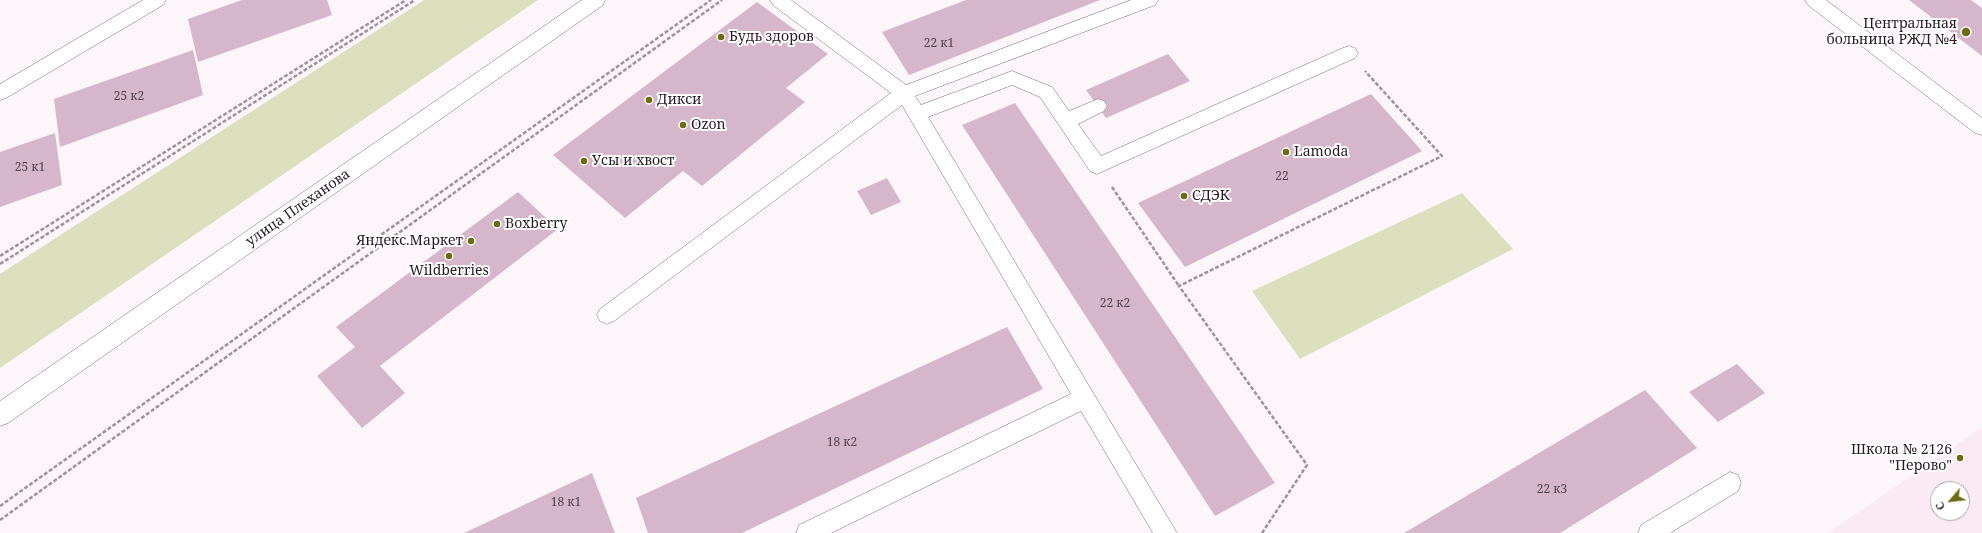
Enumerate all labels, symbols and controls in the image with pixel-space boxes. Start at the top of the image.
place label: Центральная больница РЖД №4 [1826,16,1957,48]
marker: Центральная больница РЖД №4 [1960,26,1972,38]
place label: Будь здоров [729,29,814,45]
marker: Будь здоров [716,32,726,42]
house number: 22 к1 [924,37,954,51]
house number: 25 к2 [114,90,144,104]
place label: Дикси [657,92,701,108]
marker: Дикси [644,95,654,105]
place label: Ozon [691,117,726,133]
marker: Ozon [678,120,688,130]
place label: Lamoda [1294,144,1348,160]
marker: Lamoda [1281,147,1291,157]
place label: Усы и хвост [592,153,674,169]
marker: Усы и хвост [579,156,589,166]
house number: 25 к1 [15,161,45,175]
street label: улица Плеханова [243,166,353,250]
house number: 22 [1275,170,1289,184]
place label: СДЭК [1192,188,1230,204]
marker: СДЭК [1179,191,1189,201]
place label: Boxberry [505,216,568,232]
marker: Boxberry [492,219,502,229]
place label: Яндекс.Маркет [356,233,463,249]
marker: Яндекс.Маркет [466,236,476,246]
marker: Wildberries [444,251,454,261]
place label: Wildberries [409,263,489,279]
house number: 22 к2 [1100,297,1130,311]
house number: 18 к2 [827,436,857,450]
place label: Школа № 2126 "Перово" [1851,442,1952,474]
marker: Школа № 2126 "Перово" [1955,453,1965,463]
north arrow [1930,481,1970,521]
house number: 22 к3 [1537,483,1567,497]
house number: 18 к1 [551,496,581,510]
text: С [1932,500,1948,513]

